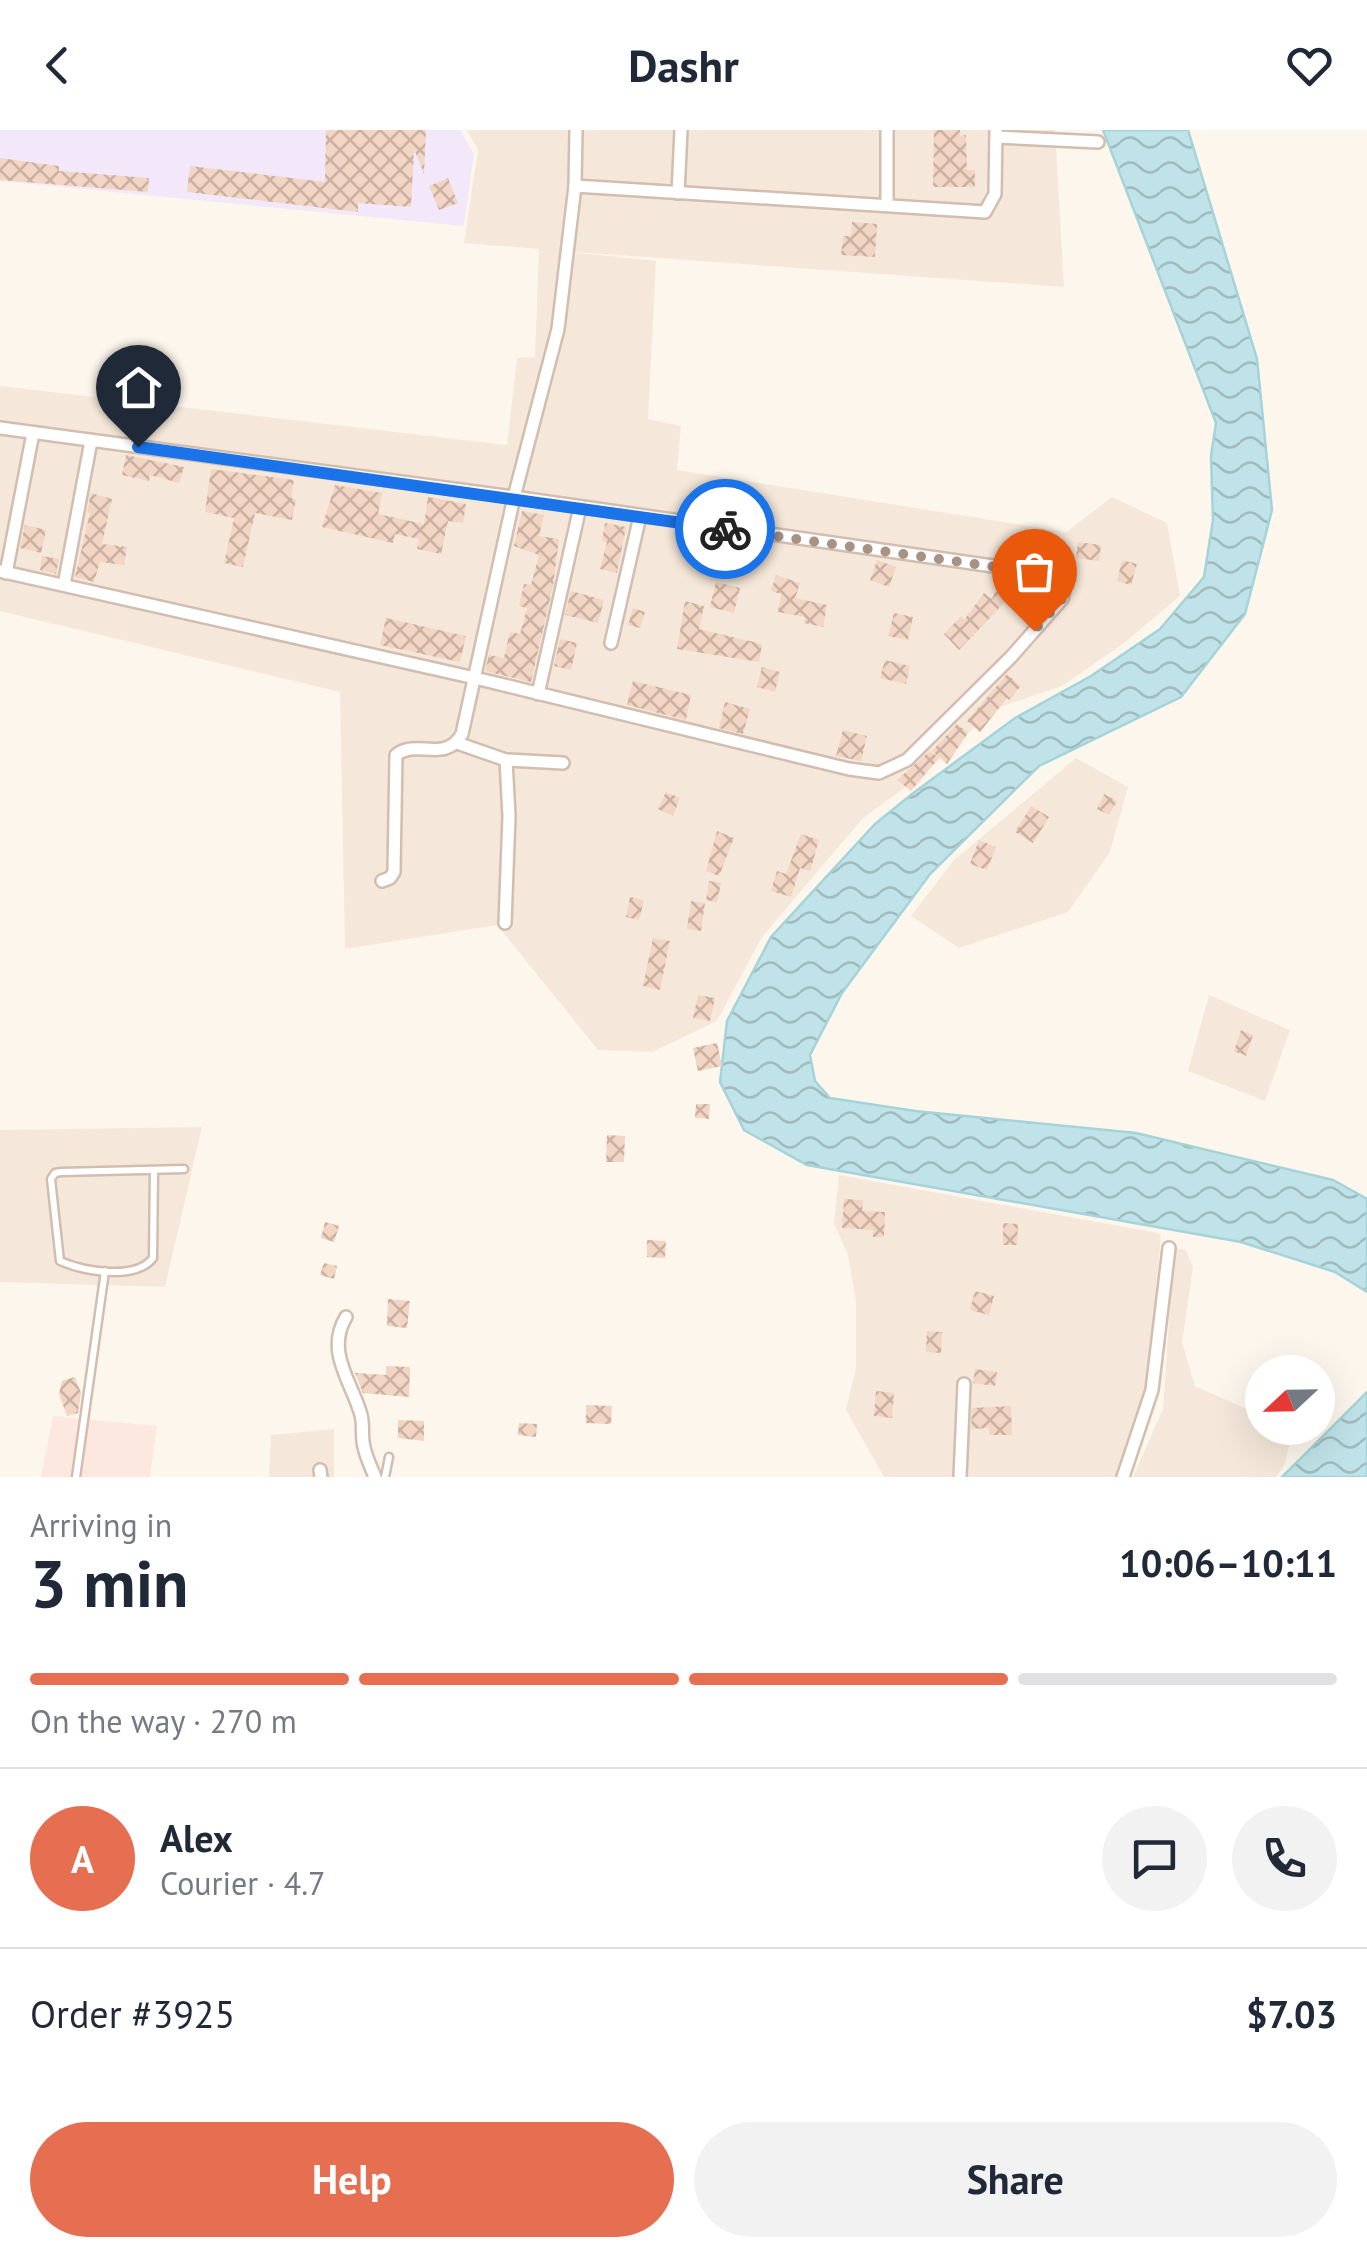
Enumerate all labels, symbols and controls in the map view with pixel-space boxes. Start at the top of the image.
text: Dashr [628,36,739,94]
icon: back [30,38,85,93]
icon: heart [1282,38,1337,93]
pin [96,345,181,448]
icon: home [111,360,166,415]
courier [675,479,775,579]
icon: bike [698,502,753,557]
pin [992,529,1077,632]
icon: bag [1007,544,1062,599]
north arrow [1245,1355,1335,1445]
map controls [1245,1355,1335,1445]
text: Arriving in [30,1504,172,1546]
text: 10:06–10:11 [1119,1538,1337,1587]
text: 3 min [30,1541,189,1625]
text: On the way · 270 m [30,1700,297,1742]
button: chat [1102,1806,1207,1911]
button: phone [1232,1806,1337,1911]
text: Alex [160,1813,233,1862]
text: A [71,1834,94,1883]
text: Courier · 4.7 [160,1862,326,1904]
text: Order #3925 [30,1989,235,2038]
text: $7.03 [1246,1989,1337,2038]
button: Help [30,2122,674,2237]
button: Share [694,2122,1337,2237]

